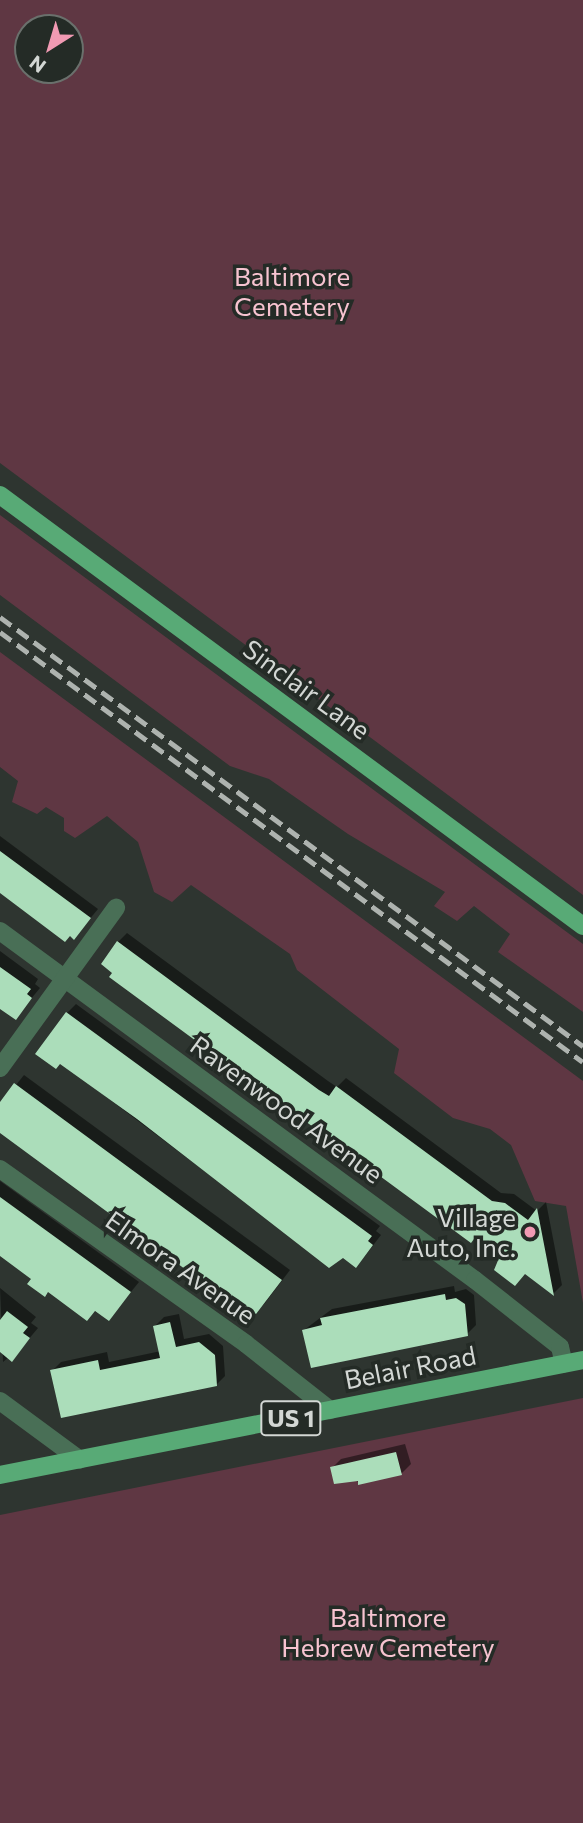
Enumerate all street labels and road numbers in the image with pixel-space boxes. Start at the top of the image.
street label: Sinclair Lane [238,633,376,745]
street label: Ravenwood Avenue [185,1029,389,1189]
street label: Elmora Avenue [100,1204,262,1330]
street label: Belair Road [342,1339,478,1395]
road number: US 1 [260,1398,322,1438]

